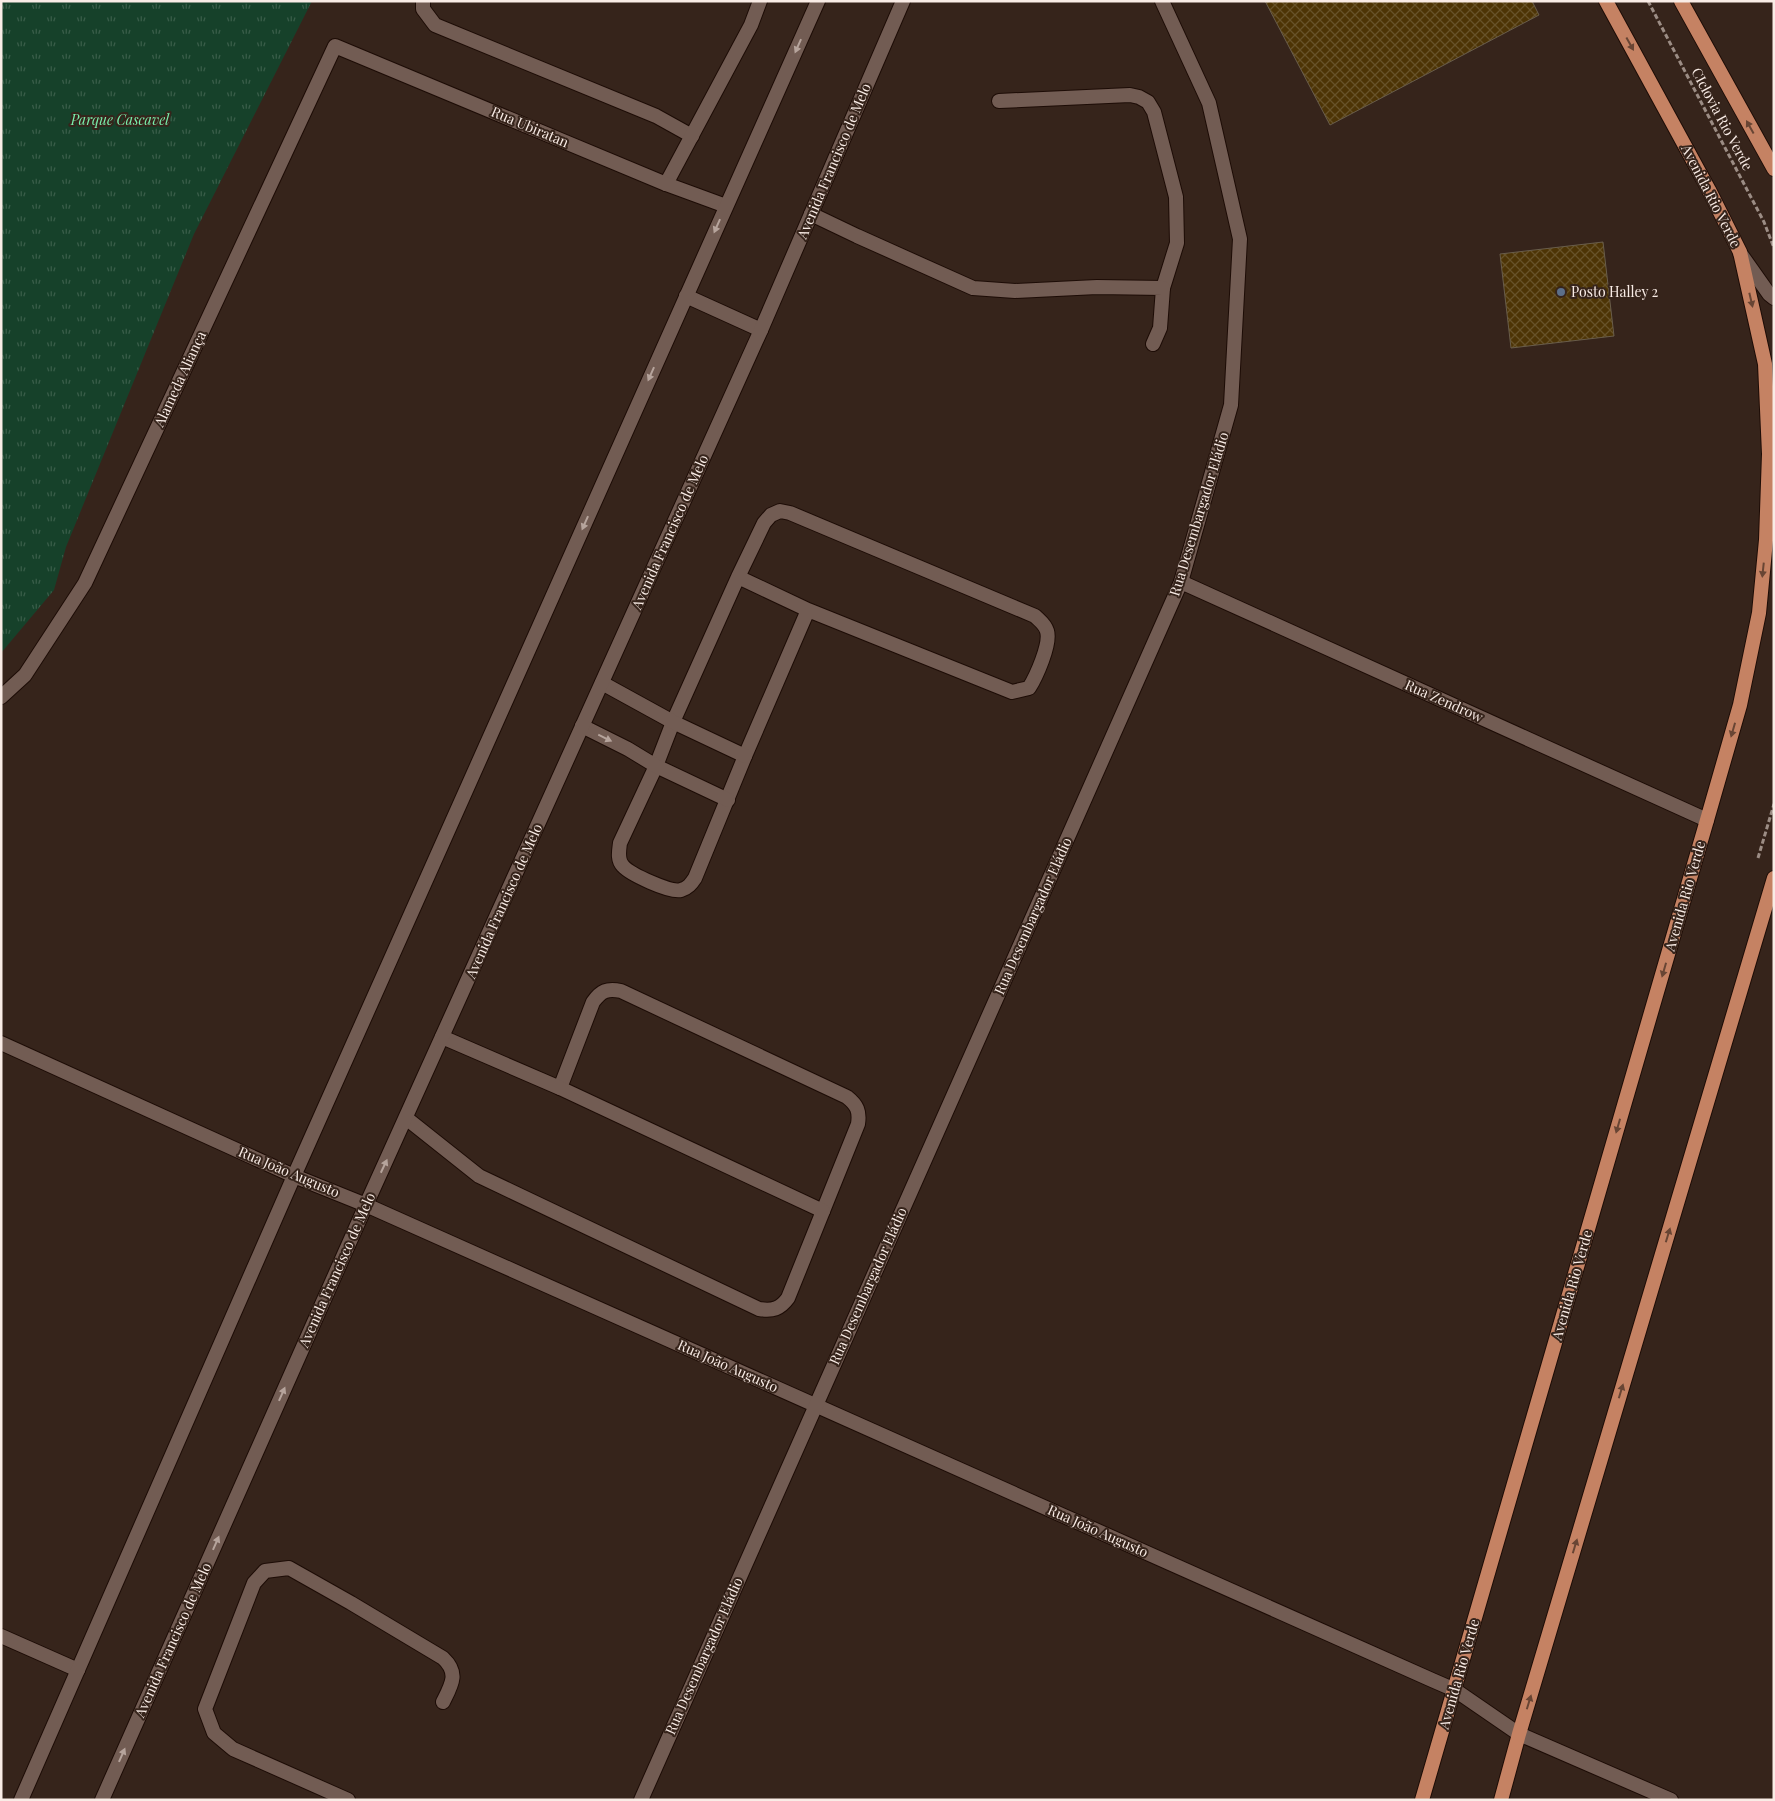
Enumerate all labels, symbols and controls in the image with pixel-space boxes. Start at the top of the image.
one-way arrow [1625,37,1634,51]
one-way arrow [794,39,802,53]
street label: CIclovia Rio Verde [1687,64,1758,173]
street label: Avenida Francisco de Melo [792,80,875,243]
street label: Rua Ubiratan [489,102,572,152]
park label: Parque Cascavel [70,110,170,129]
one-way arrow [1746,119,1754,134]
street label: Avenida Rio Verde [1677,140,1746,251]
one-way arrow [713,219,721,233]
place label: Posto Halley 2 [1571,282,1659,301]
marker: Posto Halley 2 [1555,286,1567,298]
one-way arrow [1747,292,1755,308]
street label: Alameda Aliança [149,328,210,431]
one-way arrow [647,367,655,381]
street label: Rua Desembargador Eládio [1165,429,1233,598]
street label: Avenida Francisco de Melo [626,451,712,613]
one-way arrow [580,516,588,530]
one-way arrow [1759,563,1767,579]
street label: Rua Zendrow [1402,675,1486,726]
one-way arrow [1728,722,1736,737]
one-way arrow [598,734,612,742]
street label: Avenida Francisco de Melo [460,820,546,982]
street label: Rua Desembargador Eládio [989,834,1076,998]
street label: Avenida Rio Verde [1659,839,1709,954]
one-way arrow [1659,963,1667,978]
one-way arrow [1614,1119,1622,1134]
street label: Rua João Augusto [236,1142,343,1202]
one-way arrow [380,1159,388,1173]
street label: Avenida Francisco de Melo [293,1189,379,1351]
street label: Rua Desembargador Eládio [824,1204,911,1368]
one-way arrow [1664,1227,1672,1242]
street label: Avenida Rio Verde [1546,1228,1596,1343]
street label: Rua João Augusto [675,1335,782,1396]
one-way arrow [1618,1383,1626,1398]
one-way arrow [279,1387,287,1401]
street label: Rua João Augusto [1045,1500,1152,1561]
one-way arrow [213,1536,221,1550]
one-way arrow [1571,1539,1579,1554]
street label: Avenida Francisco de Melo [129,1559,215,1721]
street label: Rua Desembargador Eládio [660,1574,747,1738]
street label: Avenida Rio Verde [1433,1617,1483,1732]
one-way arrow [1525,1695,1533,1710]
one-way arrow [119,1748,127,1762]

